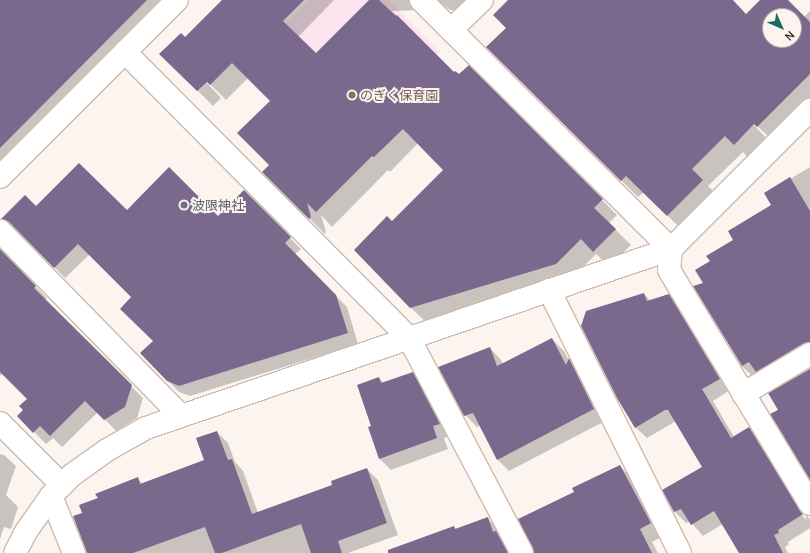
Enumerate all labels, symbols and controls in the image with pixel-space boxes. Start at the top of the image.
north arrow [762,8,802,48]
text: N [782,28,798,44]
place label: のぎく保育園 [360,87,438,103]
marker: のぎく保育園 [347,90,357,100]
place label: 波限神社 [192,197,244,213]
marker: 波限神社 [179,200,189,210]

